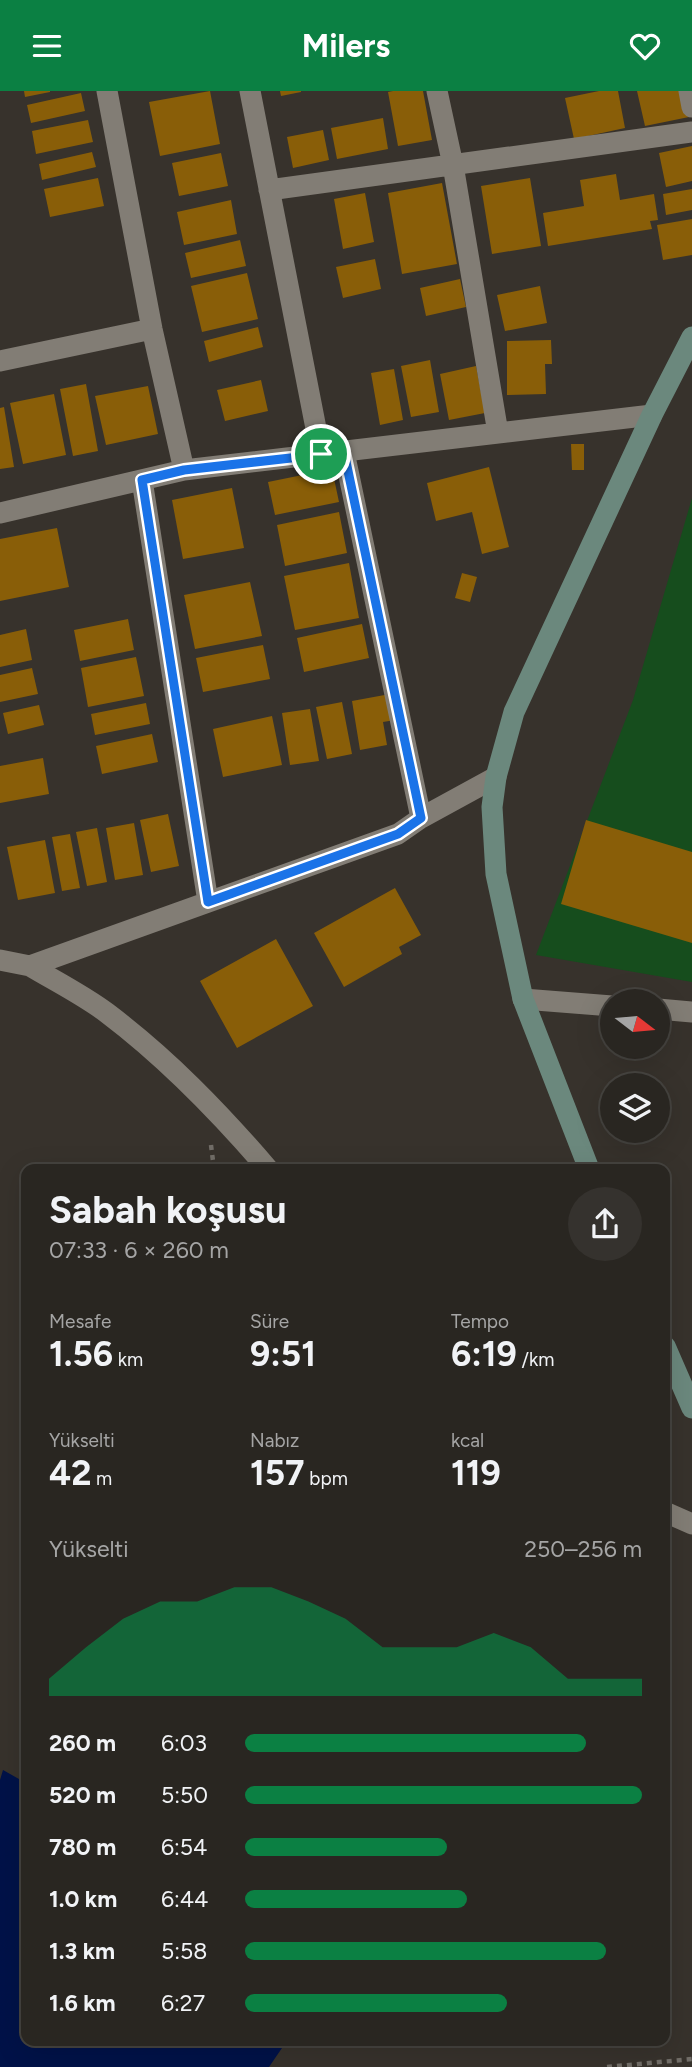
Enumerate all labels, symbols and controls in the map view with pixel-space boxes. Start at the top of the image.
icon: menu [28,27,66,65]
text: Milers [302,27,390,65]
icon: heart [626,27,664,65]
pin [291,424,351,484]
icon: arrive [302,435,340,473]
north arrow [600,989,670,1059]
map controls [600,989,670,1143]
button: layers [600,1073,670,1143]
text: Sabah koşusu [49,1187,287,1233]
button: share [568,1187,642,1261]
text: 07:33 · 6 × 260 m [49,1236,229,1264]
text: Mesafe [49,1310,111,1333]
text: Süre [250,1310,289,1333]
text: Tempo [451,1310,509,1333]
text: 1.56 [49,1333,113,1375]
text: 9:51 [250,1333,316,1375]
text: 6:19 [451,1333,517,1375]
text: km [113,1348,143,1371]
text: /km [517,1348,554,1371]
text: Yükselti [49,1429,115,1452]
text: Nabız [250,1429,299,1452]
text: kcal [451,1429,484,1452]
text: 42 [49,1452,91,1494]
text: 157 [250,1452,305,1494]
text: 119 [451,1452,501,1494]
text: m [91,1467,112,1490]
text: bpm [305,1467,348,1490]
text: Yükselti [49,1535,129,1563]
text: 250–256 m [524,1535,642,1563]
text: 260 m [49,1729,116,1757]
text: 6:03 [161,1729,207,1757]
text: 520 m [49,1781,116,1809]
text: 5:50 [161,1781,208,1809]
text: 780 m [49,1833,116,1861]
text: 6:54 [161,1833,207,1861]
text: 1.0 km [49,1885,117,1913]
text: 6:44 [161,1885,208,1913]
text: 1.3 km [49,1937,115,1965]
text: 5:58 [161,1937,207,1965]
text: 1.6 km [49,1989,116,2017]
text: 6:27 [161,1989,205,2017]

